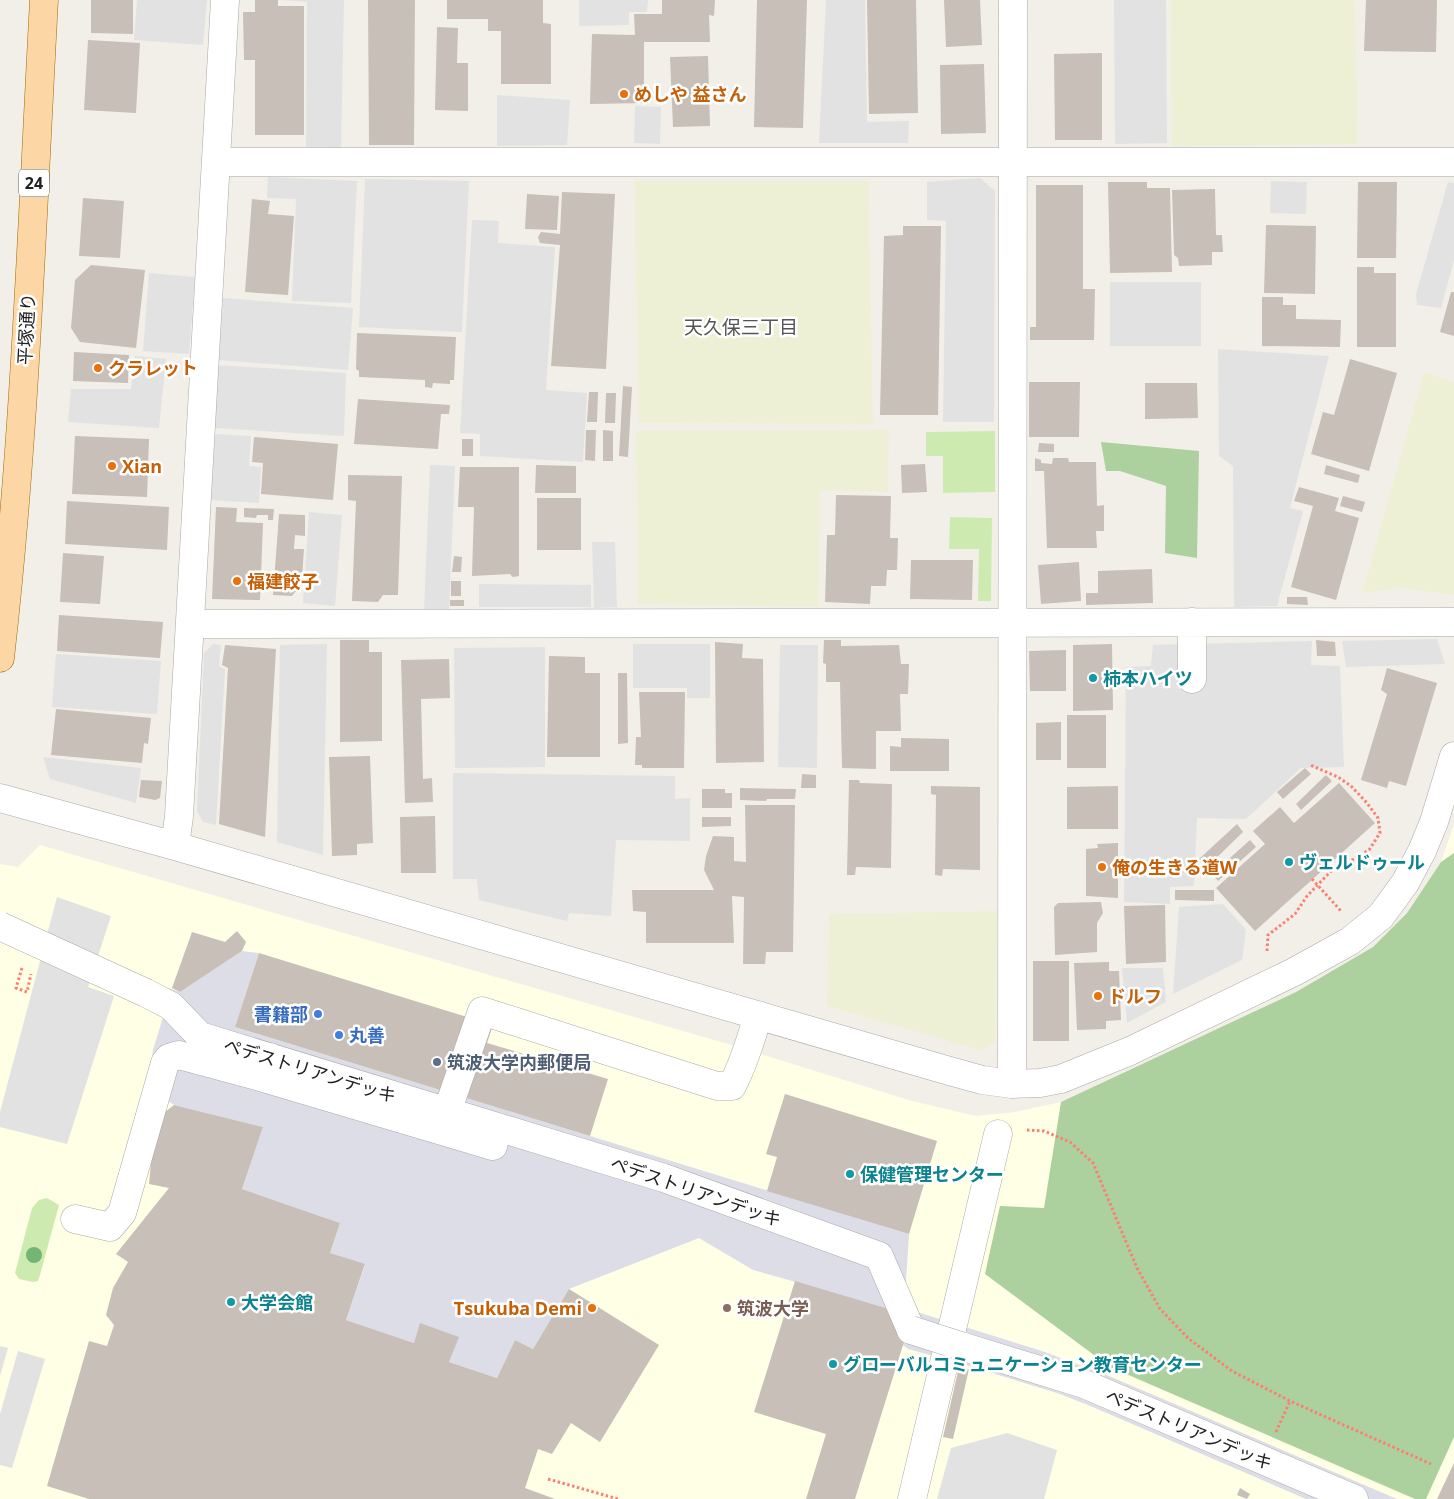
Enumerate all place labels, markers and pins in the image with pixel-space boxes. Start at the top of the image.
place label: めしや 益さん [634,82,747,106]
marker: めしや 益さん [618,88,630,100]
place label: クラレット [108,356,198,380]
marker: クラレット [92,362,104,374]
place label: Xian [122,454,162,478]
marker: Xian [106,460,118,472]
place label: 福建餃子 [247,569,319,593]
marker: 福建餃子 [231,575,243,587]
place label: 柿本ハイツ [1103,666,1193,690]
marker: 柿本ハイツ [1087,672,1099,684]
place label: ヴェルドゥール [1299,850,1425,874]
place label: 俺の生きる道W [1112,855,1238,879]
marker: ヴェルドゥール [1283,856,1295,868]
marker: 俺の生きる道W [1096,861,1108,873]
place label: ドルフ [1108,984,1162,1008]
marker: ドルフ [1092,990,1104,1002]
place label: 書籍部 [254,1002,308,1026]
marker: 書籍部 [312,1008,324,1020]
place label: 丸善 [349,1023,385,1047]
marker: 丸善 [333,1029,345,1041]
place label: 筑波大学内郵便局 [447,1050,591,1074]
marker: 筑波大学内郵便局 [431,1056,443,1068]
place label: 保健管理センター [860,1162,1004,1186]
marker: 保健管理センター [844,1168,856,1180]
place label: 大学会館 [241,1290,313,1314]
marker: 大学会館 [225,1296,237,1308]
place label: Tsukuba Demi [454,1296,582,1320]
place label: 筑波大学 [737,1296,809,1320]
marker: Tsukuba Demi [586,1302,598,1314]
marker: 筑波大学 [721,1302,733,1314]
place label: グローバルコミュニケーション教育センター [843,1352,1202,1376]
marker: グローバルコミュニケーション教育センター [827,1358,839,1370]

